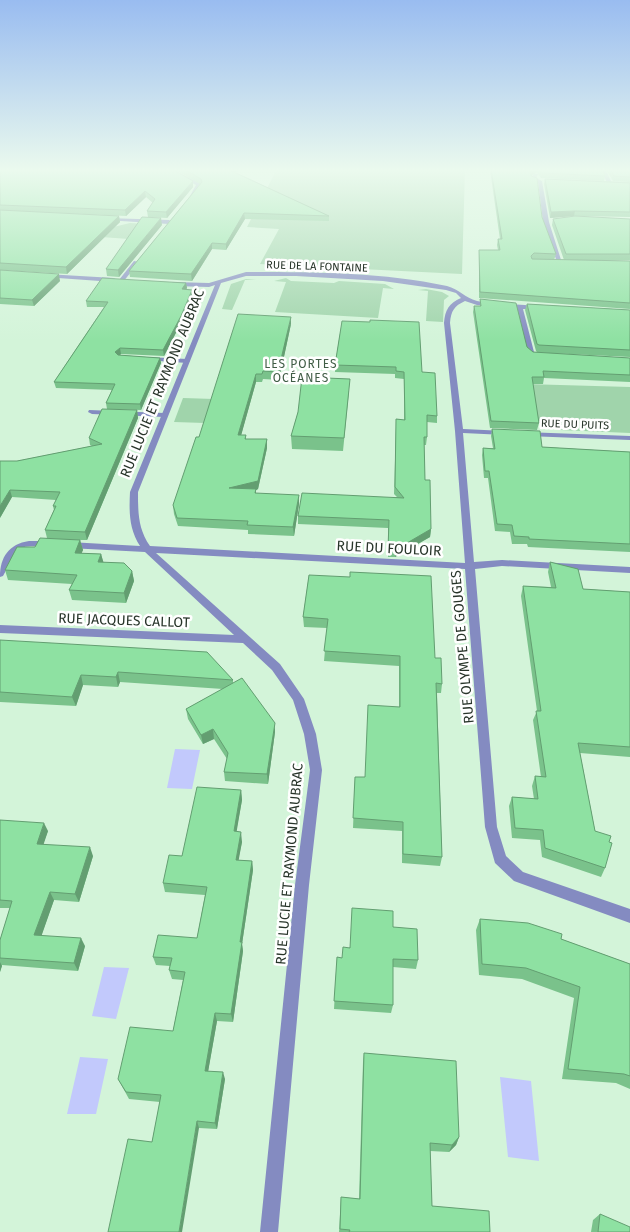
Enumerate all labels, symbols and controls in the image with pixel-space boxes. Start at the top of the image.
street label: RUE DE LA FONTAINE [266,258,368,275]
street label: RUE LUCIE ET RAYMOND AUBRAC [117,286,208,480]
district label: LES PORTES OCÉANES [264,357,338,385]
street label: RUE DU PUITS [541,417,609,432]
street label: RUE DU FOULOIR [336,537,442,560]
street label: RUE OLYMPE DE GOUGES [447,569,478,724]
street label: RUE JACQUES CALLOT [58,610,191,631]
street label: RUE LUCIE ET RAYMOND AUBRAC [272,762,307,966]

